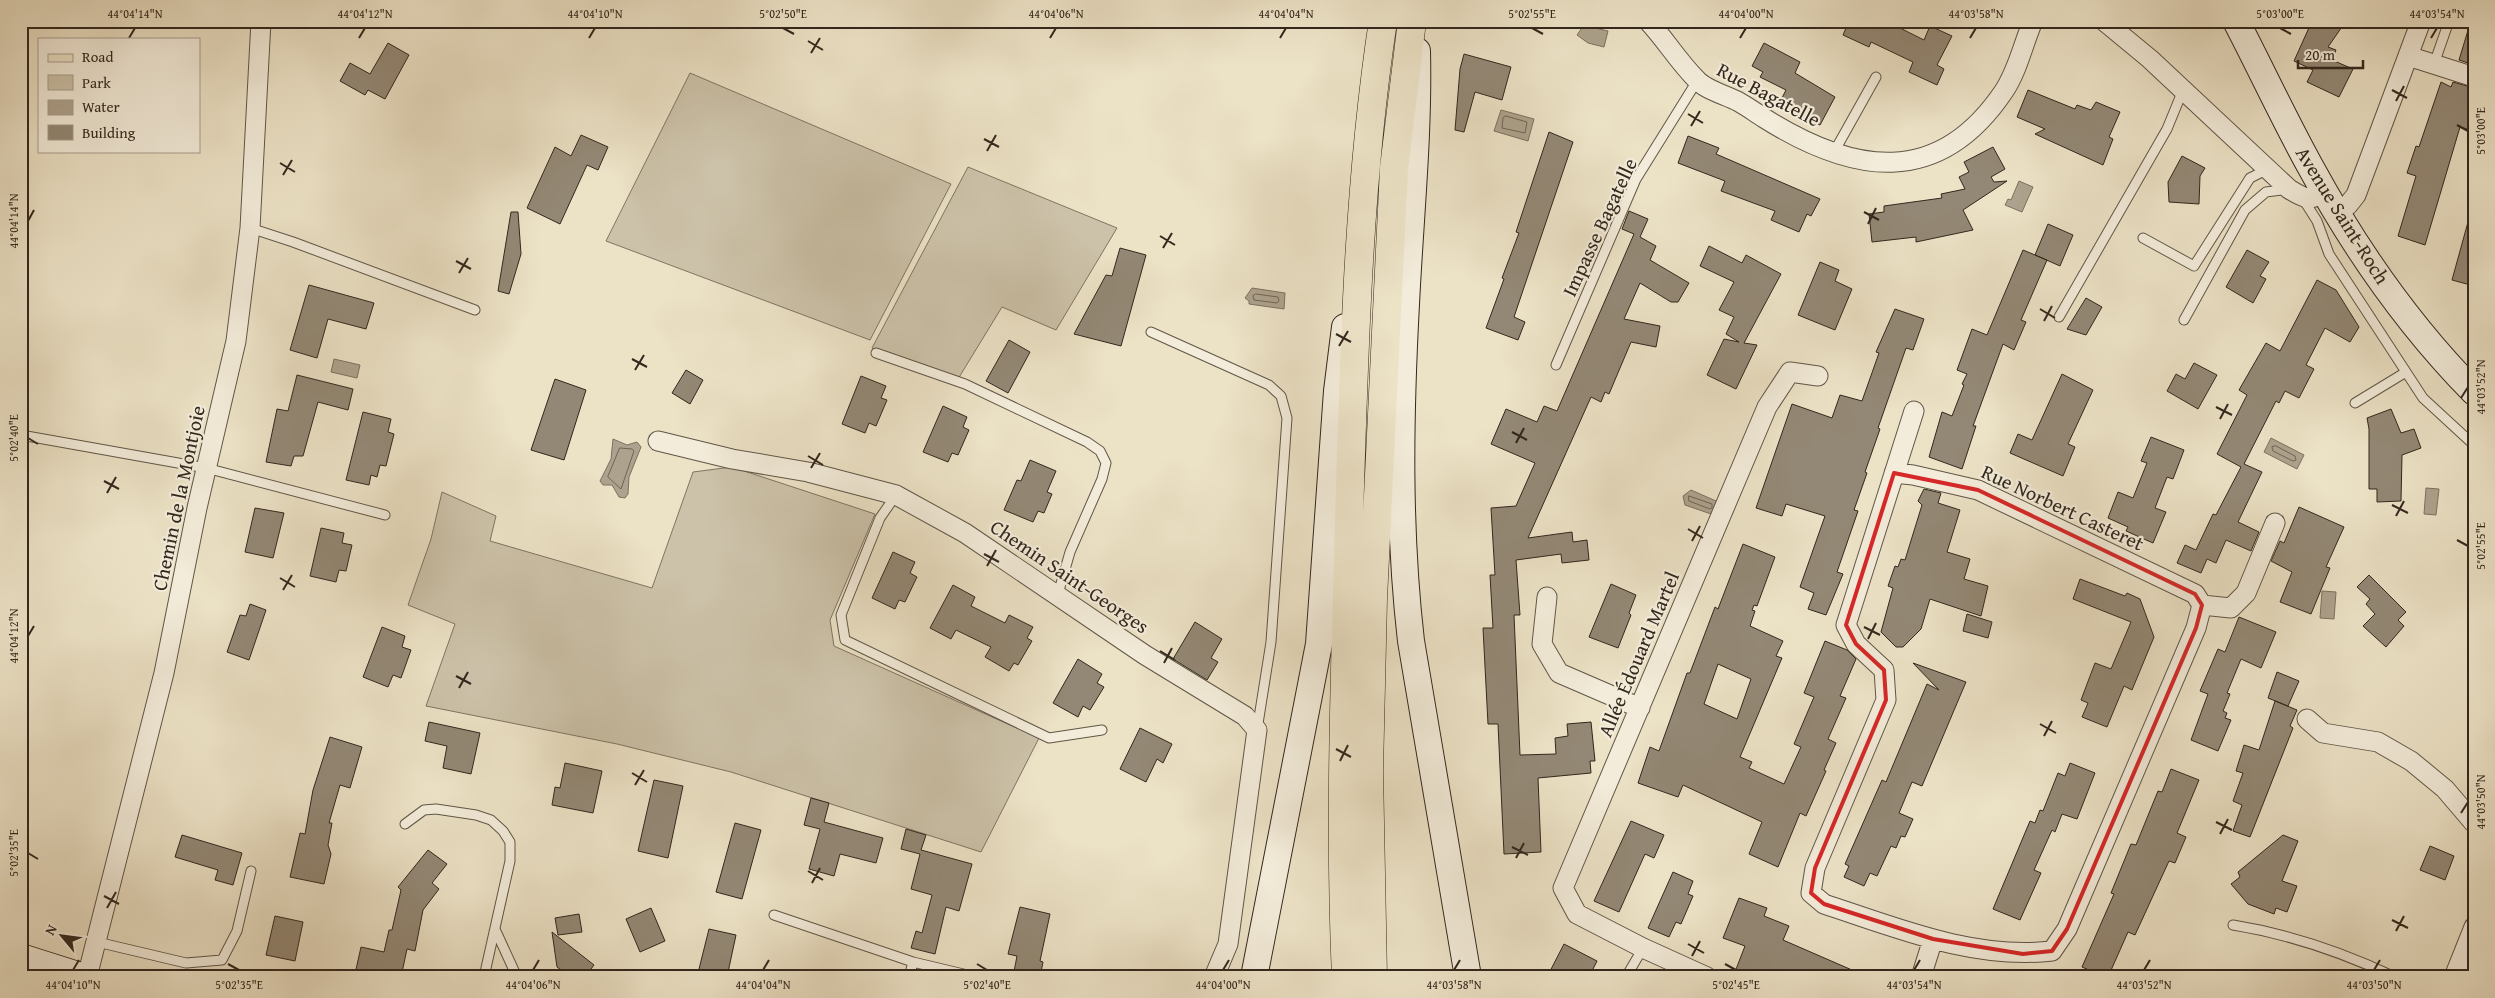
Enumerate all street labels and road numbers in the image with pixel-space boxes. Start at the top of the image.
street label: Rue Bagatelle [1712,55,1826,133]
street label: Avenue Saint-Roch [2289,141,2397,289]
street label: Impasse Bagatelle [1554,153,1644,301]
street label: Chemin de la Montjoie [144,403,212,593]
street label: Rue Norbert Casteret [1977,457,2149,557]
street label: Chemin Saint-Georges [985,512,1155,640]
street label: Allée Édouard Martel [1590,566,1686,741]

